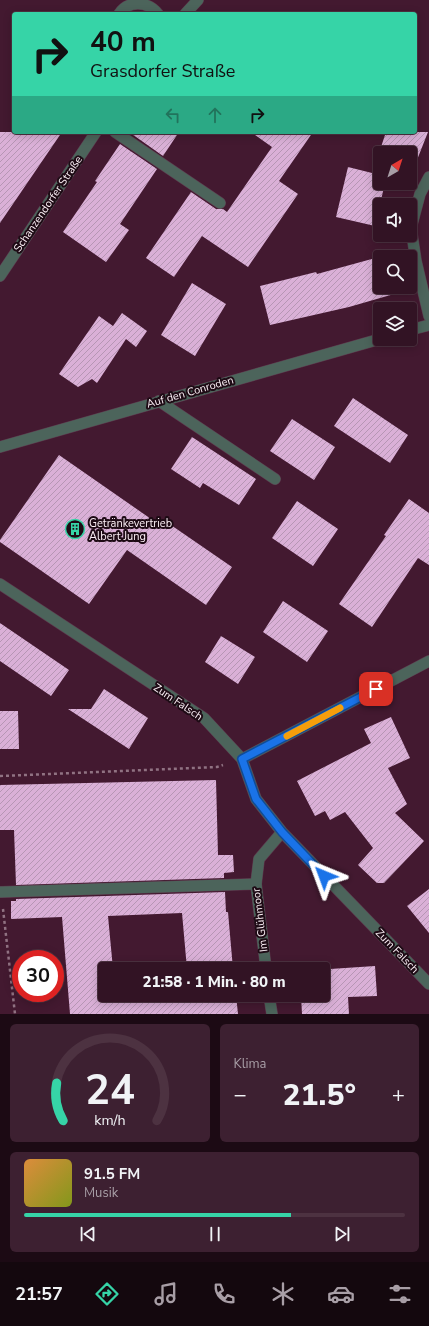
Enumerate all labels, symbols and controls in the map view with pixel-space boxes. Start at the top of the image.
text: 40 m [90,23,156,61]
icon: right [24,28,76,80]
text: Grasdorfer Straße [90,59,235,83]
icon: left [162,104,184,126]
icon: ahead [204,104,226,126]
icon: right [246,104,268,126]
north arrow [373,146,417,190]
map controls [373,146,417,346]
street label: Schanzendorfer Straße [10,153,86,255]
button: sound [373,198,417,242]
button: search [373,250,417,294]
button: layers [373,302,417,346]
street label: Auf den Conroden [145,372,235,412]
place label: Getränkevertrieb Albert Jung [89,516,172,544]
building icon: Getränkevertrieb Albert Jung [64,518,86,540]
pin [359,672,393,706]
icon: arrive [365,678,387,700]
street label: Zum Falsch [150,680,206,724]
position arrow [303,855,345,897]
street label: Im Glühmoor [249,887,271,953]
street label: Zum Falsch [372,926,422,976]
speed limit sign: 30 [12,950,64,1002]
text: 21:58 · 1 Min. · 80 m [142,972,286,992]
text: Klima [234,1055,267,1073]
text: 24 [85,1062,135,1119]
text: 21.5° [283,1075,356,1116]
text: − [234,1080,247,1110]
text: + [392,1080,405,1110]
text: km/h [94,1111,125,1130]
text: 91.5 FM [84,1164,140,1184]
text: Musik [84,1184,118,1202]
icon: previous [77,1223,99,1245]
icon: pause [204,1223,226,1245]
icon: next [331,1223,353,1245]
icon: directions [93,1280,121,1308]
icon: music [152,1280,180,1308]
icon: phone [210,1280,238,1308]
icon: climate [269,1280,297,1308]
icon: car [327,1280,355,1308]
icon: filters [386,1280,414,1308]
text: 21:57 [15,1282,63,1306]

